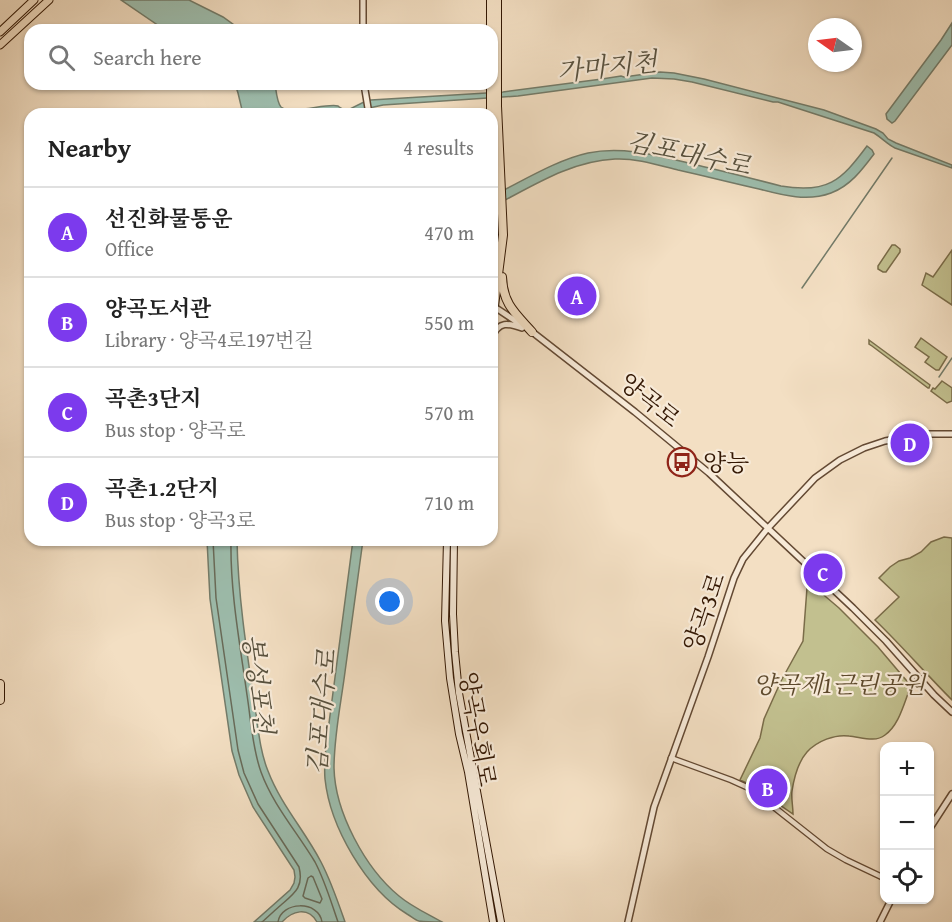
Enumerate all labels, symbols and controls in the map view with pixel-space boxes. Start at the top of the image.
north arrow [808,18,862,72]
search box [24,24,498,90]
icon: search [45,41,78,74]
text: Search here [93,41,202,73]
water label: 가마지천 [555,41,661,91]
water label: 김포대수로 [624,121,755,185]
text: Nearby [48,128,131,167]
text: 4 results [403,133,474,162]
text: 선진화물통운 [105,202,233,234]
text: A [61,218,74,247]
text: 470 m [424,218,474,247]
text: Office [105,234,154,263]
pin: A [558,274,596,318]
text: 양곡도서관 [105,292,211,324]
text: B [61,308,74,337]
text: 550 m [424,308,474,337]
text: Library · 양곡4로197번길 [105,325,314,354]
street label: 양곡로 [612,365,688,435]
text: 곡촌3단지 [105,382,201,414]
text: C [62,398,73,427]
text: 570 m [424,398,474,427]
text: Bus stop · 양곡로 [105,415,246,444]
pin: D [890,420,930,466]
place label: 양능 [703,445,749,480]
bus stop icon: 양능 [666,446,698,478]
text: 곡촌1.2단지 [105,472,219,504]
text: D [61,488,74,517]
text: 710 m [424,488,474,517]
text: Bus stop · 양곡3로 [105,505,255,534]
pin: C [804,550,842,596]
street label: 양곡3로 [674,568,734,656]
your location [375,587,404,616]
water label: 봉성포천 [234,632,285,738]
water label: 김포대수로 [296,647,346,776]
park label: 양곡제1근린공원 [753,667,927,702]
street label: 양곡우회로 [451,669,505,789]
map controls [880,742,934,904]
button: + [880,742,934,796]
pin: B [748,766,788,810]
button: − [880,796,934,850]
button: locate [880,850,934,904]

